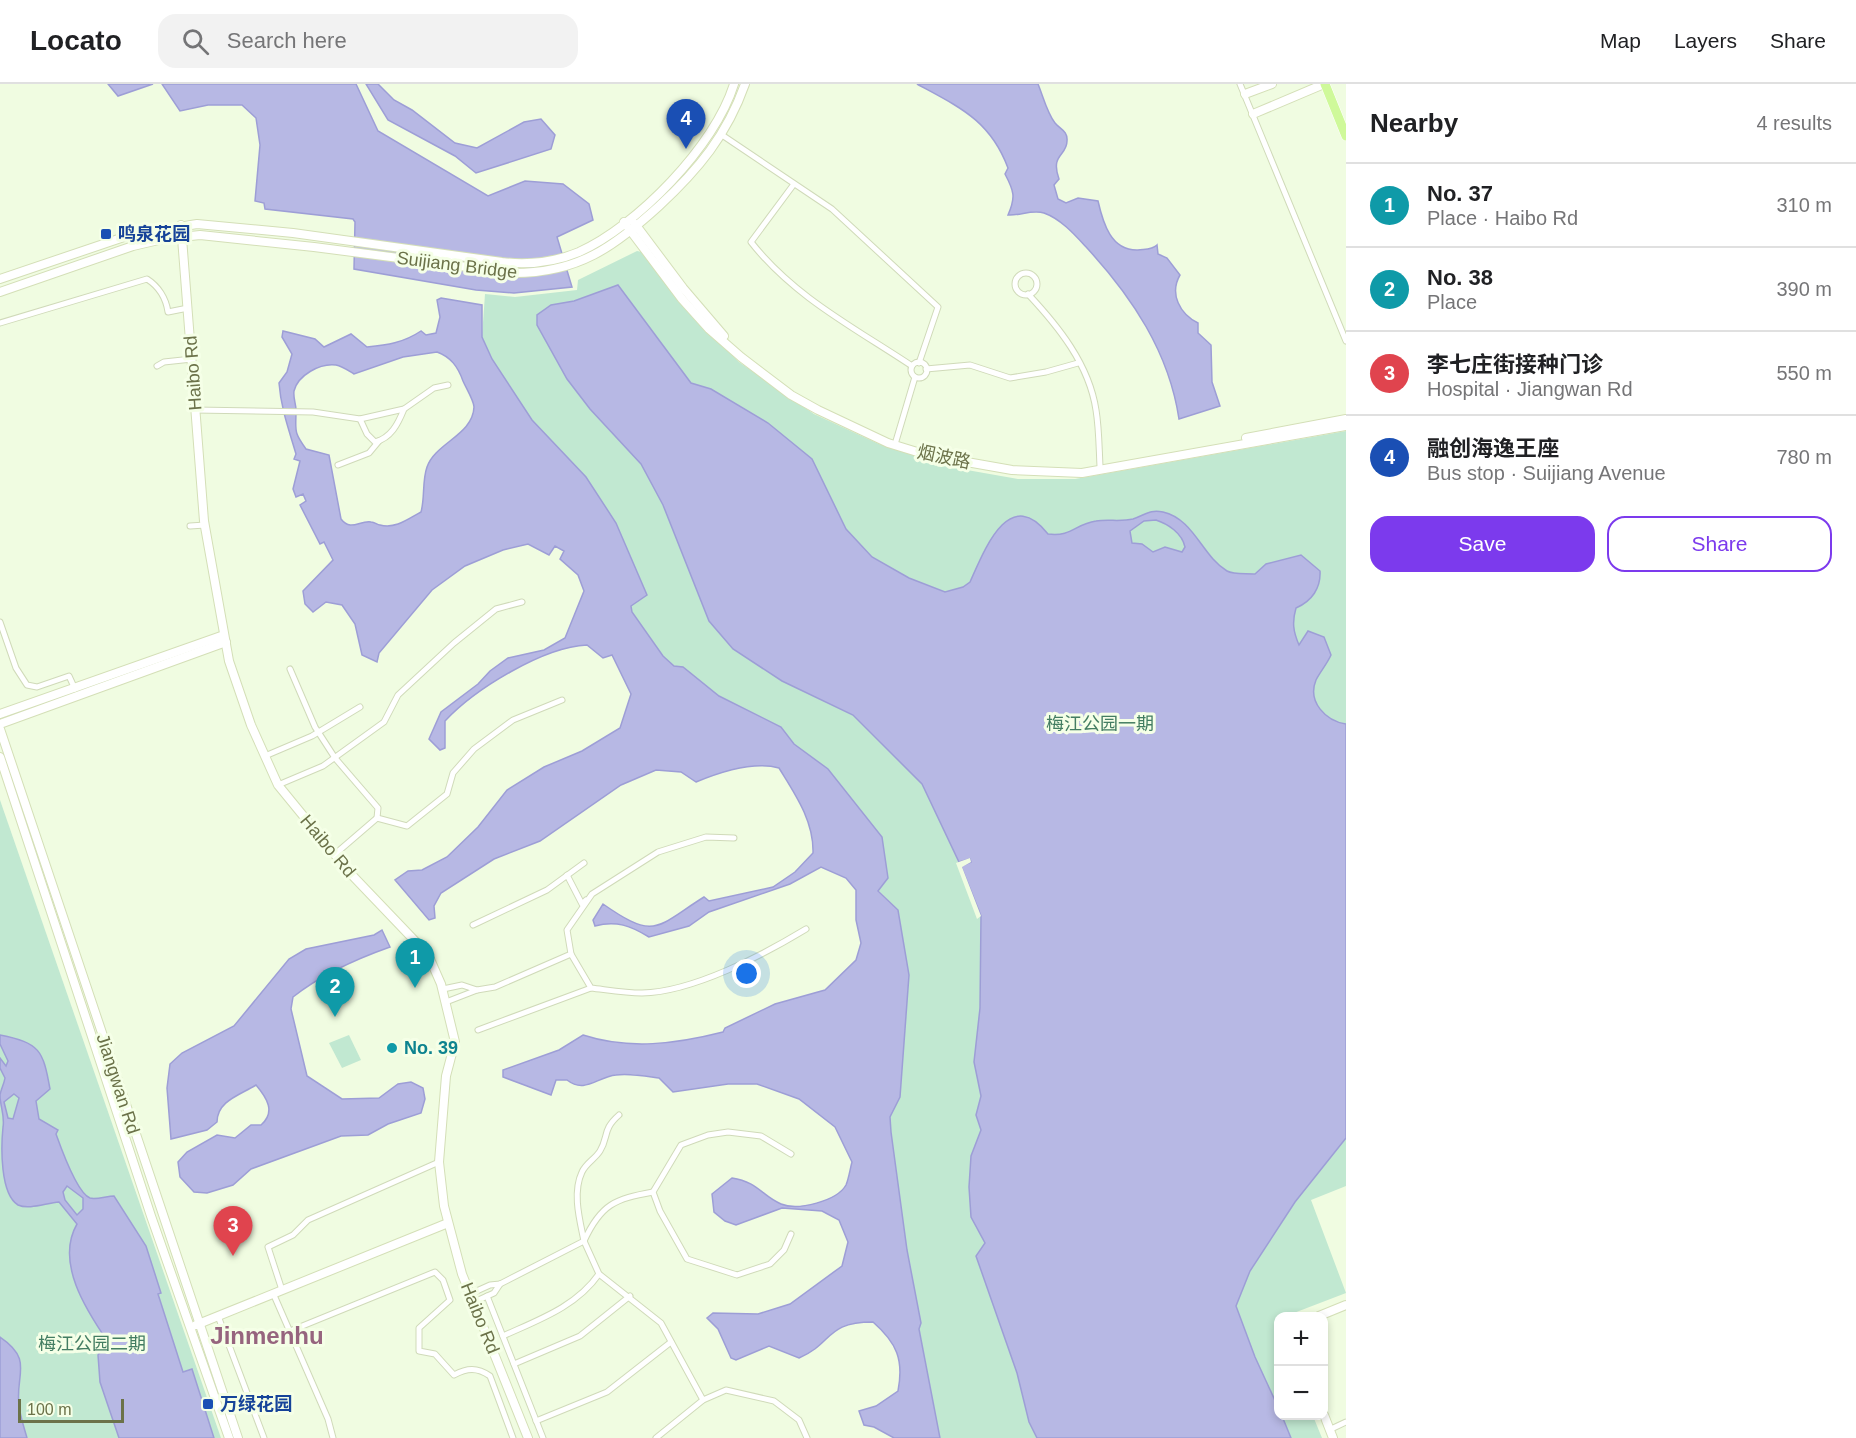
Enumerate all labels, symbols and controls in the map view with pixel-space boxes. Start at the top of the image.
search box [158,14,578,68]
text: Locato [30,25,122,56]
icon: search [179,25,212,58]
text: Search here [227,28,347,53]
text: Map [1600,29,1641,52]
text: Layers [1674,29,1737,52]
text: Share [1770,29,1826,52]
pin: 4 [666,100,706,149]
text: Nearby [1370,108,1458,138]
text: 4 results [1756,112,1832,134]
text: No. 37 [1427,181,1493,206]
text: 1 [1384,194,1395,216]
text: 310 m [1776,194,1832,216]
text: Place · Haibo Rd [1427,207,1578,229]
place label: 鸣泉花园 [118,224,190,244]
marker: 鸣泉花园 [99,227,113,241]
street label: Suijiang Bridge [396,248,518,282]
text: No. 38 [1427,265,1493,290]
text: 2 [1384,278,1395,300]
text: 390 m [1776,278,1832,300]
text: Place [1427,291,1477,313]
street label: Haibo Rd [180,335,206,411]
text: 李七庄街接种门诊 [1427,352,1603,377]
text: 3 [1384,362,1395,384]
text: 550 m [1776,362,1832,384]
text: Hospital · Jiangwan Rd [1427,378,1633,400]
text: 融创海逸王座 [1427,436,1559,461]
street label: 烟波路 [916,442,972,472]
text: 4 [1384,446,1395,468]
text: 780 m [1776,446,1832,468]
text: Bus stop · Suijiang Avenue [1427,462,1666,484]
button: Save [1370,516,1595,572]
button: Share [1607,516,1832,572]
park label: 梅江公园一期 [1046,714,1154,734]
street label: Haibo Rd [296,811,360,881]
pin: 1 [396,938,434,988]
your location [732,959,761,988]
pin: 2 [316,968,354,1017]
street label: Jiangwan Rd [92,1031,144,1137]
place label: No. 39 [404,1038,458,1058]
marker: No. 39 [385,1041,399,1055]
pin: 3 [214,1206,252,1256]
street label: Haibo Rd [457,1279,503,1357]
map controls [1274,1312,1328,1420]
button: + [1274,1312,1328,1366]
district label: Jinmenhu [210,1322,324,1349]
park label: 梅江公园二期 [38,1334,146,1354]
button: − [1274,1366,1328,1420]
place label: 万绿花园 [220,1394,292,1414]
scale bar [18,1396,124,1424]
marker: 万绿花园 [201,1397,215,1411]
text: 100 m [27,1401,71,1418]

